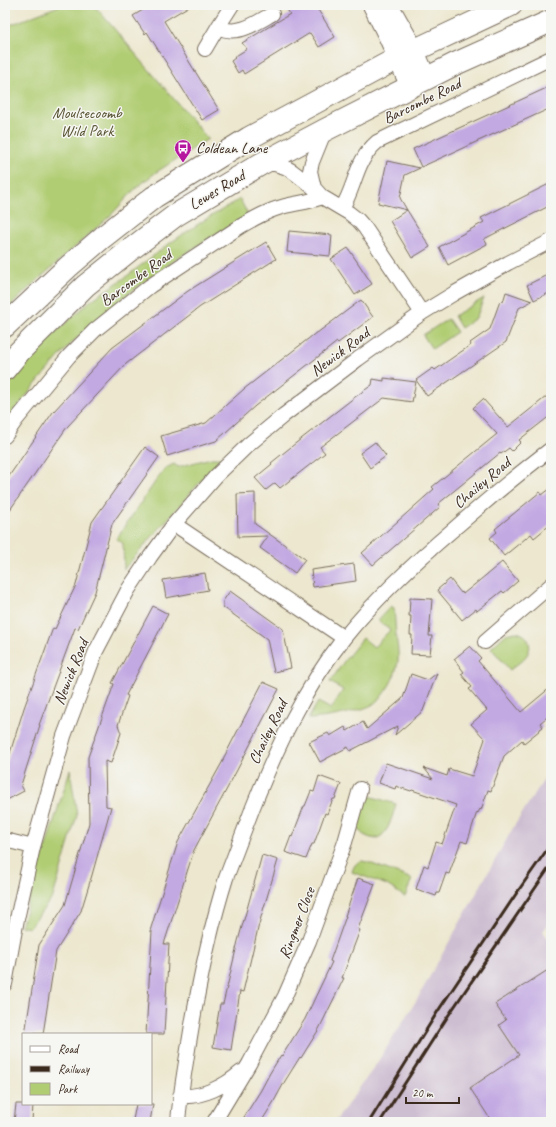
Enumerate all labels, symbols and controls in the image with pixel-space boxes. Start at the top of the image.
street label: Barcombe Road [380,72,467,128]
park label: Moulsecoomb Wild Park [52,103,123,141]
bus stop icon: Coldean Lane [173,138,193,163]
place label: Coldean Lane [196,138,269,158]
street label: Lewes Road [185,164,251,214]
street label: Barcombe Road [96,244,178,311]
street label: Newick Road [306,322,376,381]
street label: Chailey Road [449,451,517,513]
street label: Newick Road [49,634,94,708]
street label: Chailey Road [244,694,293,767]
street label: Ringmer Close [274,883,320,962]
legend [22,1033,152,1105]
text: Road [58,1041,80,1057]
text: Railway [58,1061,90,1077]
scale bar [406,1079,459,1105]
text: Park [58,1081,79,1097]
text: 20 m [412,1085,434,1101]

